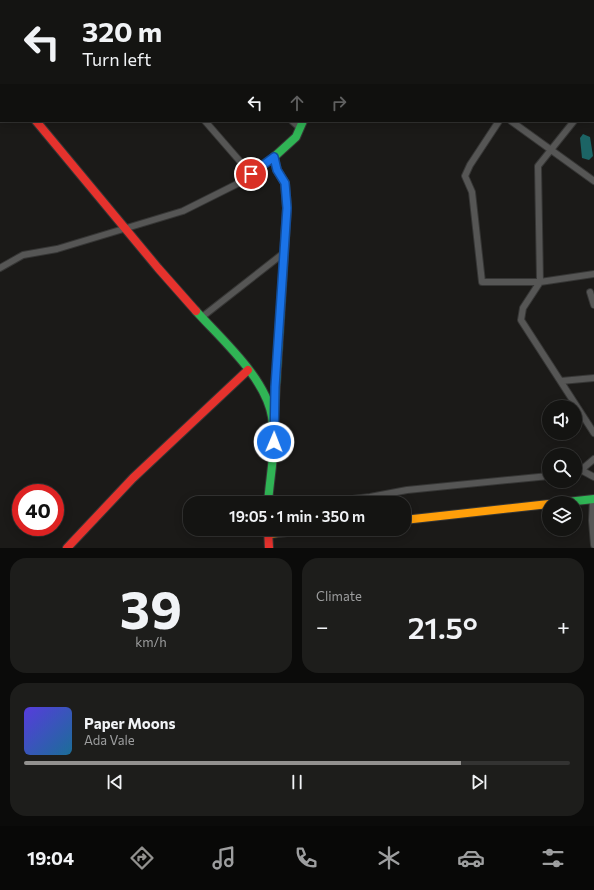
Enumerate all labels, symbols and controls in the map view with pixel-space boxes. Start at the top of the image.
text: 320 m [82,14,162,48]
icon: left [16,16,68,68]
text: Turn left [82,48,151,70]
icon: left [244,92,266,114]
icon: ahead [286,92,308,114]
icon: right [328,92,350,114]
pin [234,157,268,191]
icon: arrive [240,163,262,185]
map controls [542,400,582,536]
button: sound [542,400,582,440]
position arrow [253,421,295,463]
button: search [542,448,582,488]
speed limit sign: 40 [12,484,64,536]
button: layers [542,496,582,536]
text: 19:05 · 1 min · 350 m [229,507,365,525]
text: 39 [120,576,182,640]
text: Climate [316,588,362,604]
text: 21.5° [408,608,478,645]
text: − [316,613,329,640]
text: + [557,613,570,640]
text: km/h [135,634,167,650]
text: Paper Moons [84,714,175,732]
text: Ada Vale [84,732,135,748]
icon: previous [104,771,126,793]
icon: pause [286,771,308,793]
icon: next [468,771,490,793]
icon: directions [128,844,156,872]
icon: music [210,844,238,872]
icon: phone [292,844,320,872]
icon: climate [375,844,403,872]
icon: car [457,844,485,872]
icon: filters [539,844,567,872]
text: 19:04 [27,847,74,869]

